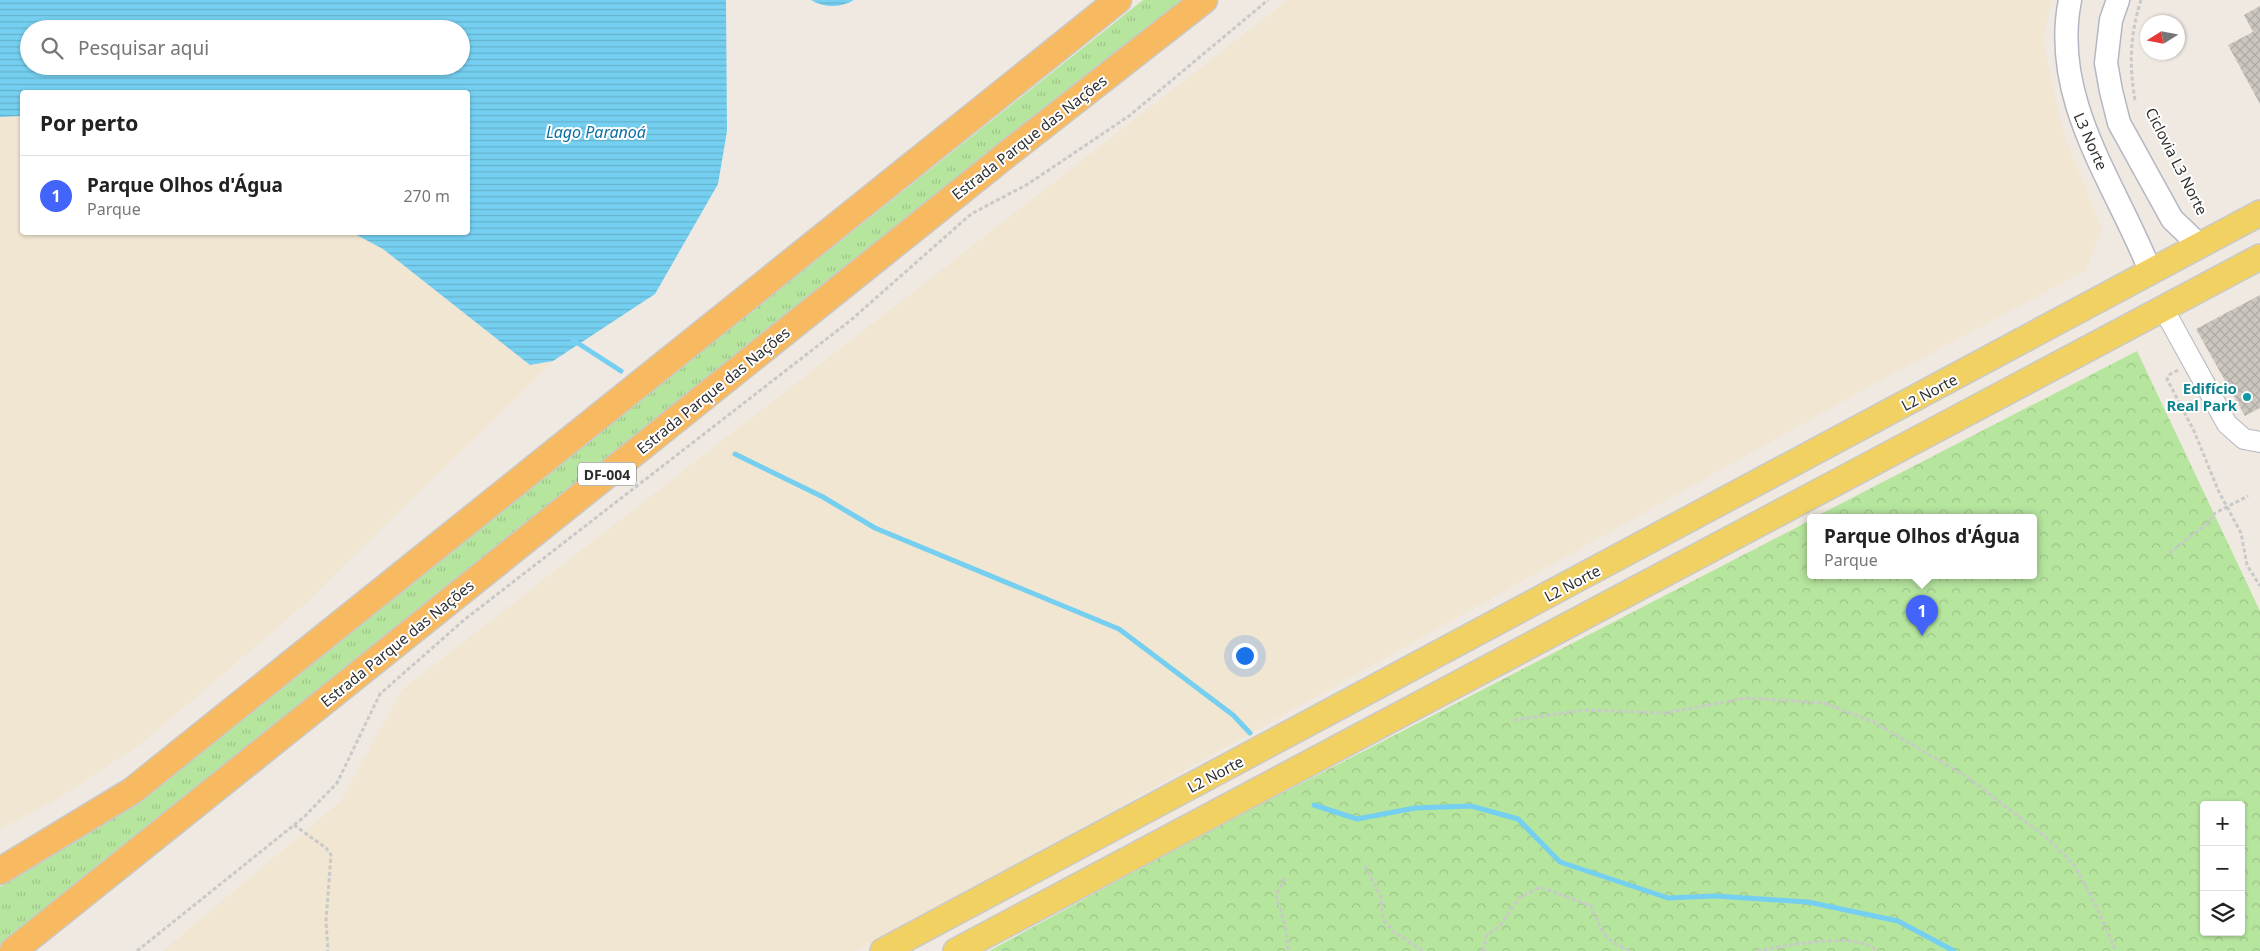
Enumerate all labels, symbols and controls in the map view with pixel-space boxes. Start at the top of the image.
north arrow [2140,15,2185,60]
search box [20,20,470,75]
icon: search [38,34,66,62]
text: Pesquisar aqui [78,35,209,61]
street label: Estrada Parque das Nações [947,70,1111,204]
street label: Ciclovia L3 Norte [2141,104,2213,218]
text: Por perto [40,109,138,137]
street label: L3 Norte [2069,109,2113,173]
water label: Lago Paranoá [546,121,646,143]
text: Parque Olhos d'Água [87,172,283,198]
text: 1 [51,185,61,207]
text: 270 m [403,185,450,207]
text: Parque [87,198,141,220]
street label: Estrada Parque das Nações [632,322,794,458]
street label: L2 Norte [1897,369,1961,415]
place label: Edifício Real Park [2167,378,2238,415]
marker: Edifício Real Park [2241,391,2253,403]
road number: DF-004 [578,462,636,486]
popup [1807,514,2037,579]
text: Parque Olhos d'Água [1824,523,2020,549]
text: Parque [1824,549,1878,571]
street label: L2 Norte [1540,560,1604,606]
street label: Estrada Parque das Nações [316,575,478,711]
pin: 1 [1906,595,1938,636]
your location [1232,643,1258,669]
street label: L2 Norte [1183,751,1247,797]
map controls [2200,801,2245,936]
button: + [2200,801,2245,846]
button: − [2200,846,2245,891]
button: layers [2200,891,2245,936]

